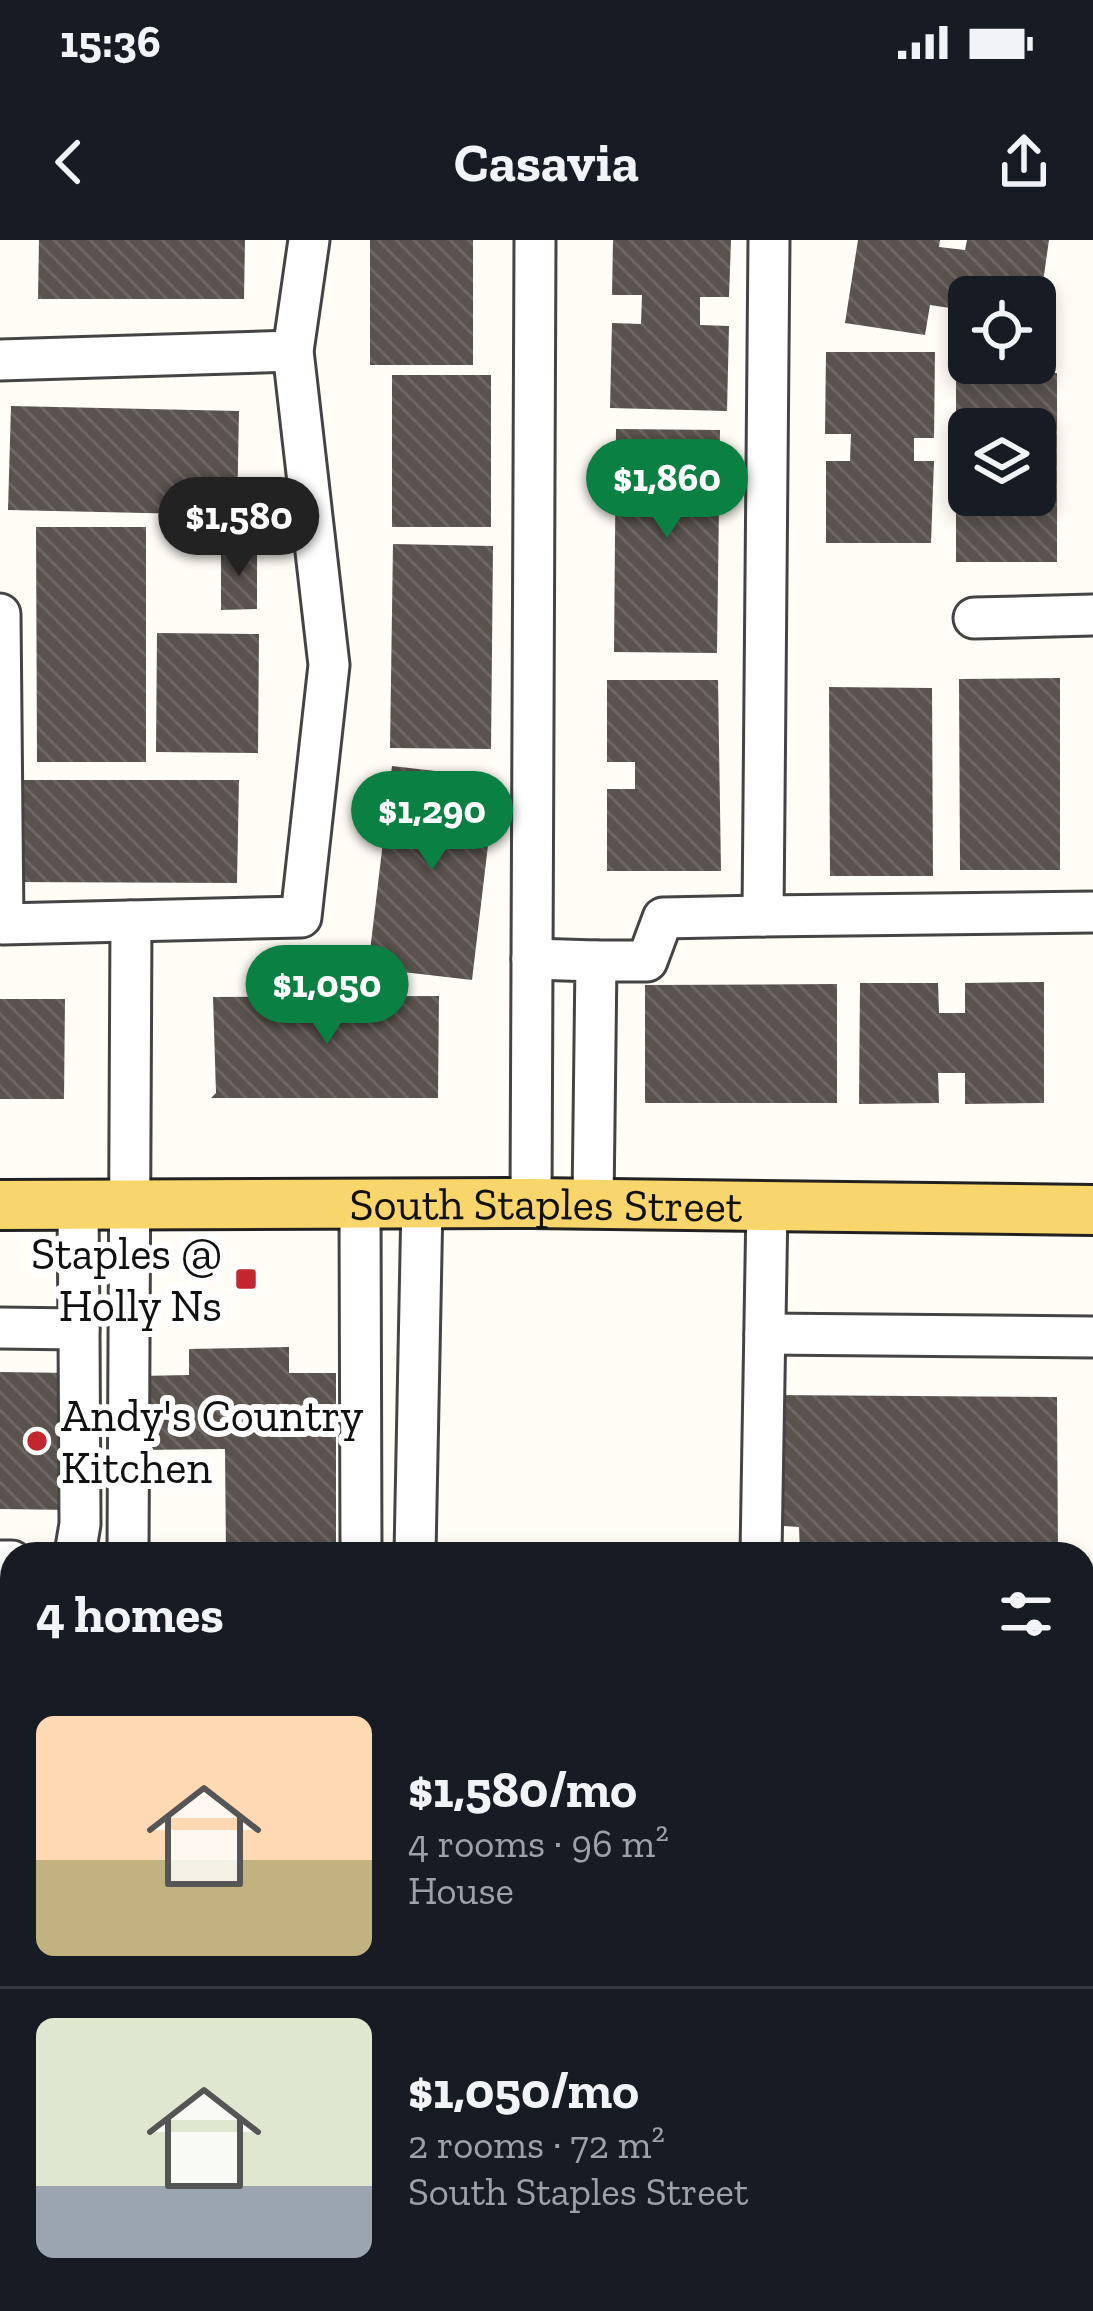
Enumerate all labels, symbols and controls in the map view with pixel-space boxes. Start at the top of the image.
text: 15:36 [60,15,161,69]
icon: back [36,129,102,195]
icon: share [991,129,1057,195]
text: Casavia [454,130,639,195]
map controls [948,276,1056,516]
button: locate [948,276,1056,384]
button: layers [948,408,1056,516]
pin: $1,860 [569,439,765,541]
text: $1,860 [613,454,721,501]
pin: $1,580 [141,477,337,579]
text: $1,580 [185,492,293,539]
pin: $1,290 [334,771,530,873]
text: $1,290 [378,786,486,833]
pin: $1,050 [229,945,425,1047]
text: $1,050 [273,960,381,1007]
street label: South Staples Street [349,1177,743,1234]
place label: Staples @ Holly Ns [31,1227,222,1333]
marker: Staples @ Holly Ns [233,1266,259,1292]
place label: Andy's Country Kitchen [61,1389,364,1495]
marker: Andy's Country Kitchen [24,1428,50,1454]
icon: filters [993,1581,1059,1647]
text: 4 homes [36,1584,224,1645]
text: $1,580/mo [408,1759,637,1820]
icon: home [132,1764,276,1908]
text: 4 rooms · 96 m² [408,1820,669,1867]
text: House [408,1867,514,1914]
text: $1,050/mo [408,2060,639,2121]
icon: home [132,2066,276,2210]
text: 2 rooms · 72 m² [408,2121,665,2168]
text: South Staples Street [408,2168,748,2215]

